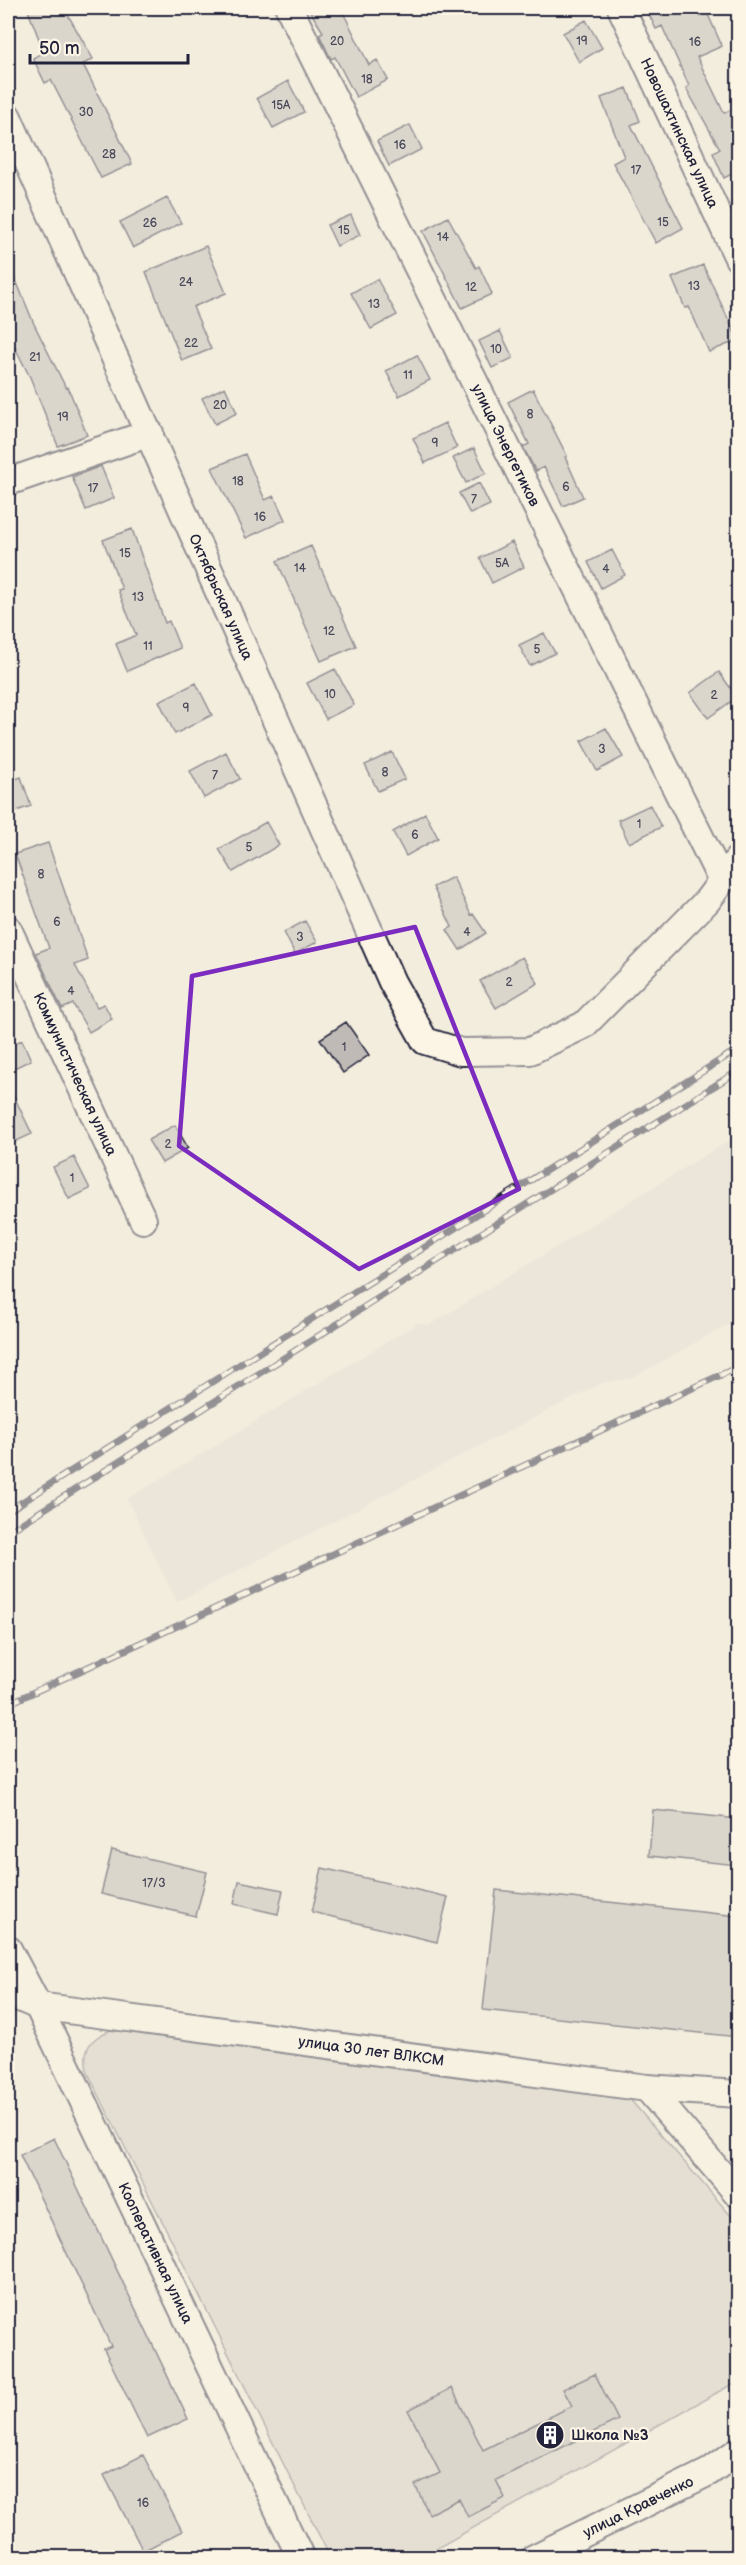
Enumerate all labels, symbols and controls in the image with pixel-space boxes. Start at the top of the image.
scale bar [30,27,188,65]
house number: 20 [330,34,344,49]
house number: 19 [576,34,588,49]
house number: 16 [689,35,701,50]
text: 50 m [39,38,80,59]
street label: Новошахтинская улица [636,55,722,211]
house number: 18 [361,72,373,87]
house number: 15А [272,98,291,113]
house number: 30 [79,105,93,120]
house number: 16 [394,138,406,153]
house number: 28 [102,147,116,162]
house number: 17 [631,163,641,178]
house number: 15 [657,215,669,230]
house number: 26 [143,216,157,231]
house number: 15 [338,223,350,238]
house number: 14 [437,230,450,245]
house number: 24 [179,275,194,290]
house number: 13 [688,279,700,294]
house number: 12 [465,280,477,295]
house number: 13 [368,297,380,312]
house number: 22 [184,336,198,351]
house number: 10 [490,342,502,357]
house number: 21 [29,350,41,365]
house number: 11 [403,368,413,383]
street label: улица Энергетиков [467,381,544,510]
house number: 20 [213,398,227,413]
house number: 8 [527,407,534,422]
house number: 19 [57,410,69,425]
house number: 9 [432,436,439,451]
house number: 18 [232,474,244,489]
house number: 6 [562,480,570,495]
house number: 17 [88,481,98,496]
house number: 7 [471,492,477,507]
house number: 16 [254,510,266,525]
street label: Октябрьская улица [184,531,257,663]
house number: 15 [119,546,131,561]
house number: 5А [495,556,510,571]
house number: 14 [294,561,307,576]
house number: 4 [602,562,610,577]
house number: 13 [132,590,144,605]
house number: 12 [323,624,335,639]
house number: 11 [143,639,153,654]
house number: 5 [534,642,541,657]
house number: 10 [324,687,336,702]
house number: 2 [710,688,718,703]
house number: 9 [183,701,190,716]
house number: 3 [598,742,606,757]
house number: 8 [382,765,389,780]
house number: 7 [212,768,218,783]
house number: 1 [637,817,641,832]
house number: 6 [411,828,419,843]
house number: 5 [246,840,253,855]
house number: 8 [38,867,45,882]
house number: 6 [53,915,61,930]
house number: 4 [463,925,471,940]
house number: 3 [296,930,304,945]
house number: 2 [505,975,513,990]
house number: 4 [67,984,75,999]
street label: Коммунистическая улица [29,990,121,1159]
house number: 1 [342,1040,346,1055]
house number: 2 [164,1137,172,1152]
house number: 1 [70,1171,74,1186]
house number: 17/3 [142,1876,166,1891]
street label: улица 30 лет ВЛКСМ [297,2032,445,2071]
street label: Кооперативная улица [113,2179,197,2327]
building icon: Школа №3 [534,2419,566,2451]
place label: Школа №3 [571,2426,649,2445]
street label: улица Кравченко [580,2472,697,2542]
house number: 16 [137,2496,149,2511]

